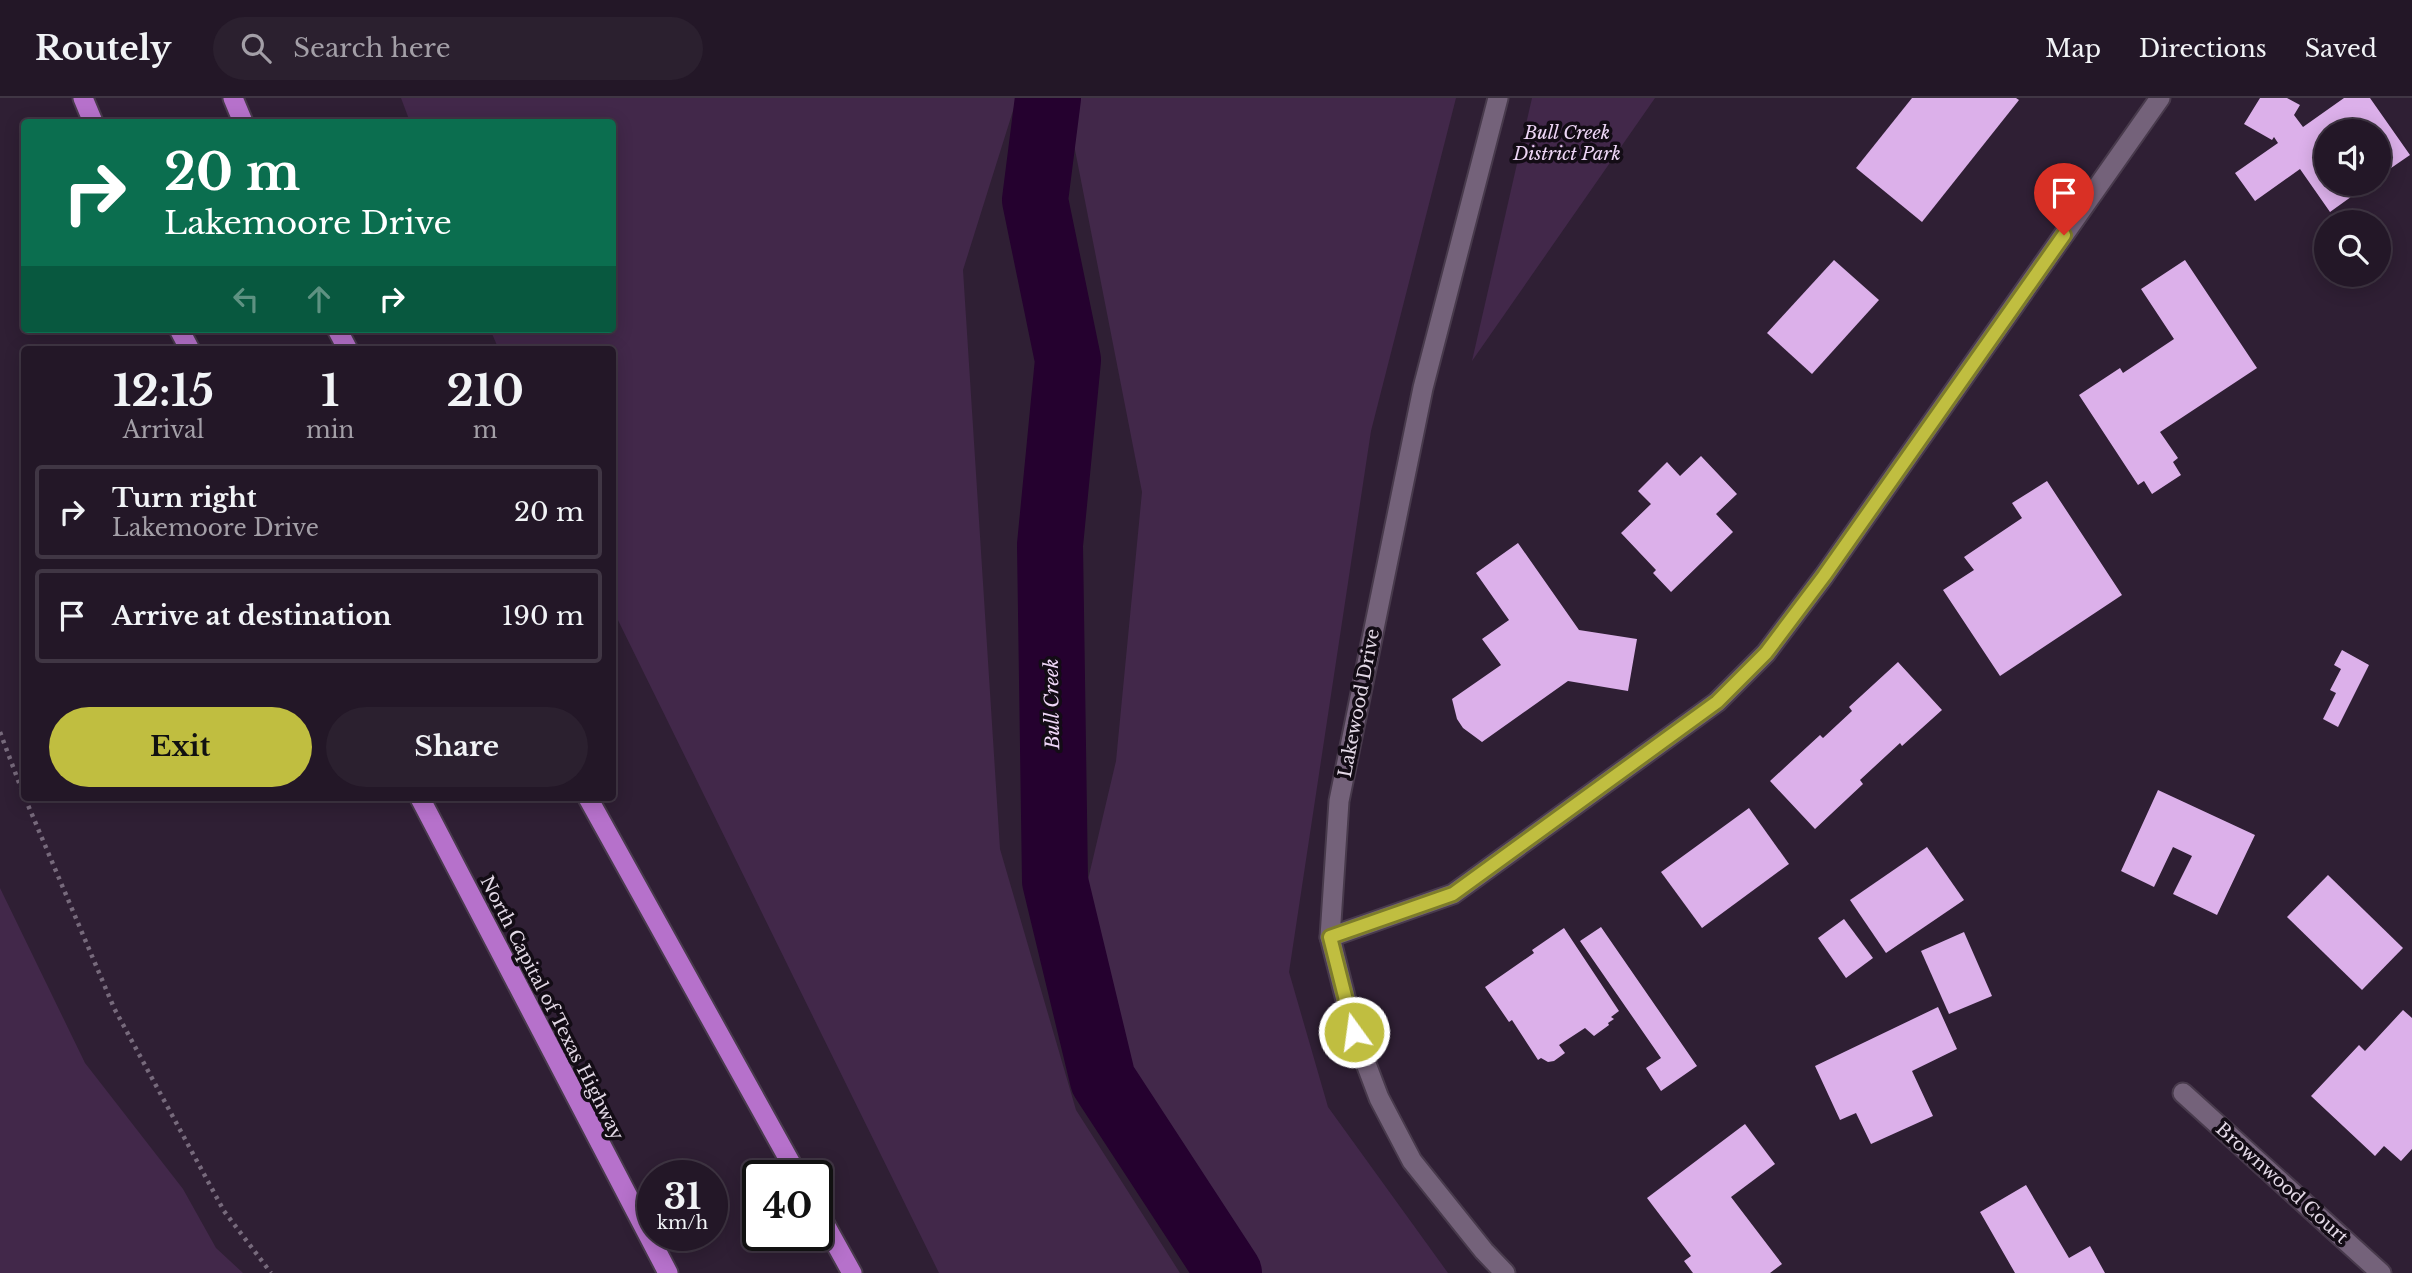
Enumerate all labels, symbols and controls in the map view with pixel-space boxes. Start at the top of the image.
search box [213,17,703,80]
text: Routely [35,28,171,69]
icon: search [237,29,275,67]
text: Search here [293,32,451,64]
text: Map [2045,34,2101,63]
text: Directions [2139,34,2267,63]
text: Saved [2305,34,2377,63]
map controls [2314,119,2391,287]
button: sound [2314,119,2391,196]
park label: Bull Creek District Park [1512,122,1621,165]
text: 20 m [164,142,300,203]
icon: right [49,147,140,238]
pin [2034,163,2094,235]
icon: arrive [2045,174,2083,212]
text: Lakemoore Drive [164,203,452,243]
button: search [2314,210,2391,287]
icon: left [227,280,265,318]
icon: ahead [300,280,338,318]
icon: right [373,280,411,318]
text: 12:15 [113,365,214,417]
text: 1 [321,365,339,417]
text: 210 [447,365,524,417]
text: Arrival [123,416,204,444]
text: min [306,416,354,444]
text: m [473,416,498,444]
text: Turn right [112,482,257,514]
icon: right [53,493,91,531]
text: 20 m [514,496,584,528]
text: Lakemoore Drive [112,514,319,542]
icon: arrive [53,597,91,635]
text: Arrive at destination [112,600,392,632]
text: 190 m [502,600,584,632]
street label: Lakewood Drive [1334,627,1384,779]
water label: Bull Creek [1040,658,1064,751]
button: Exit [49,707,312,787]
button: Share [326,707,588,787]
street label: North Capital of Texas Highway [476,872,629,1144]
position arrow [1317,995,1391,1069]
street label: Brownwood Court [2211,1118,2353,1248]
speed limit sign: 40 [742,1160,833,1251]
text: 31 [664,1175,701,1218]
text: km/h [657,1212,708,1234]

